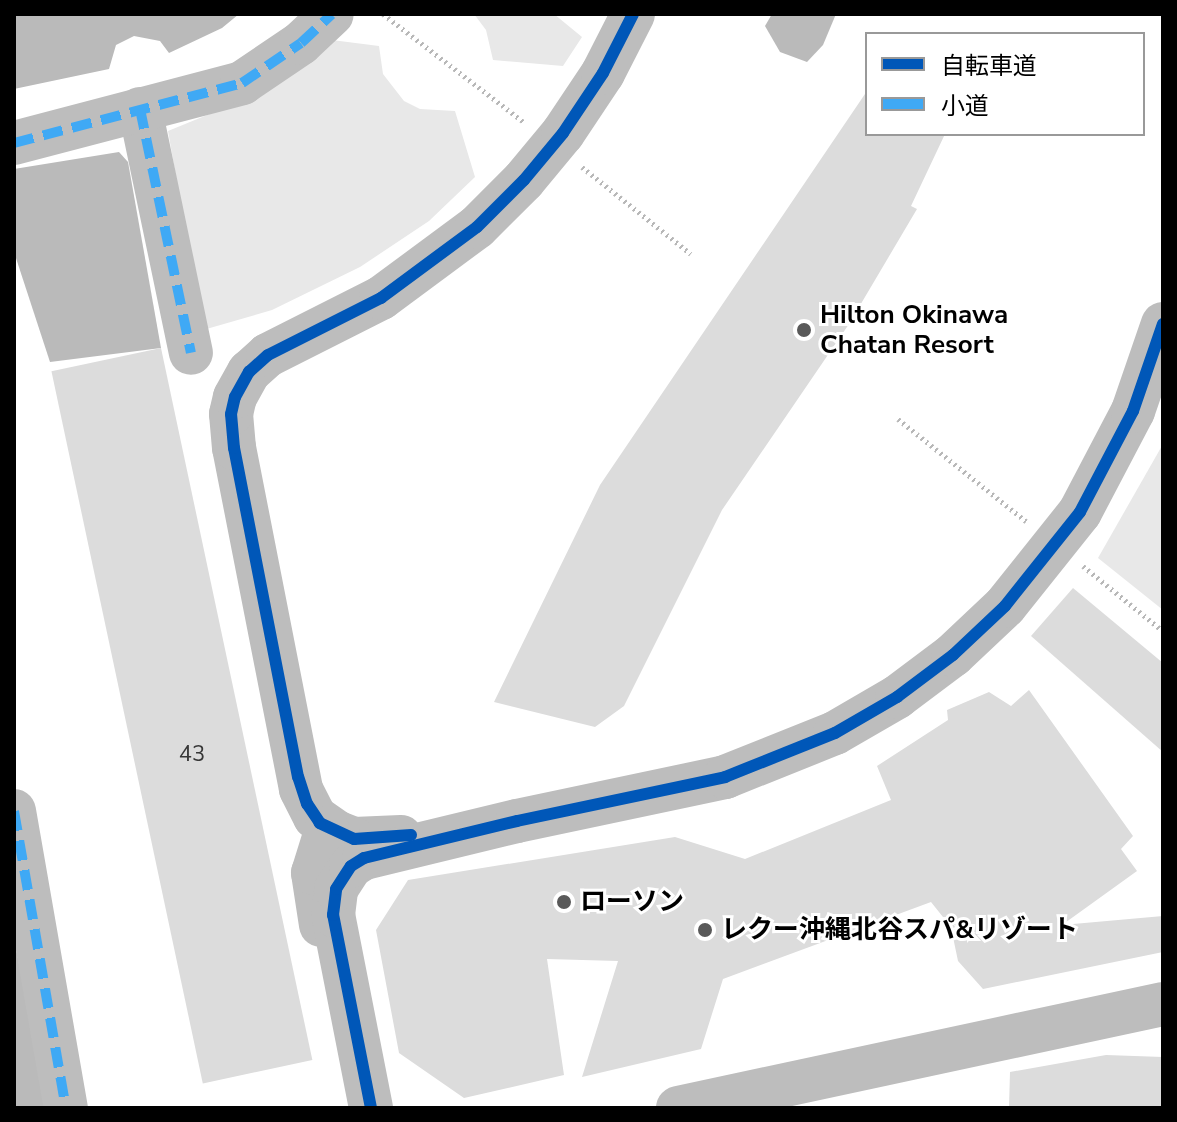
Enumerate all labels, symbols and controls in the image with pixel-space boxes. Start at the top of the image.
legend [865,32,1145,136]
text: 自転車道 [941,50,1037,82]
text: 小道 [941,90,989,122]
place label: Hilton Okinawa Chatan Resort [820,299,1008,360]
marker: Hilton Okinawa Chatan Resort [795,321,813,339]
house number: 43 [179,742,205,768]
place label: ローソン [580,886,684,918]
marker: ローソン [555,893,573,911]
place label: レクー沖縄北谷スパ&リゾート [721,914,1078,946]
marker: レクー沖縄北谷スパ&リゾート [696,921,714,939]

